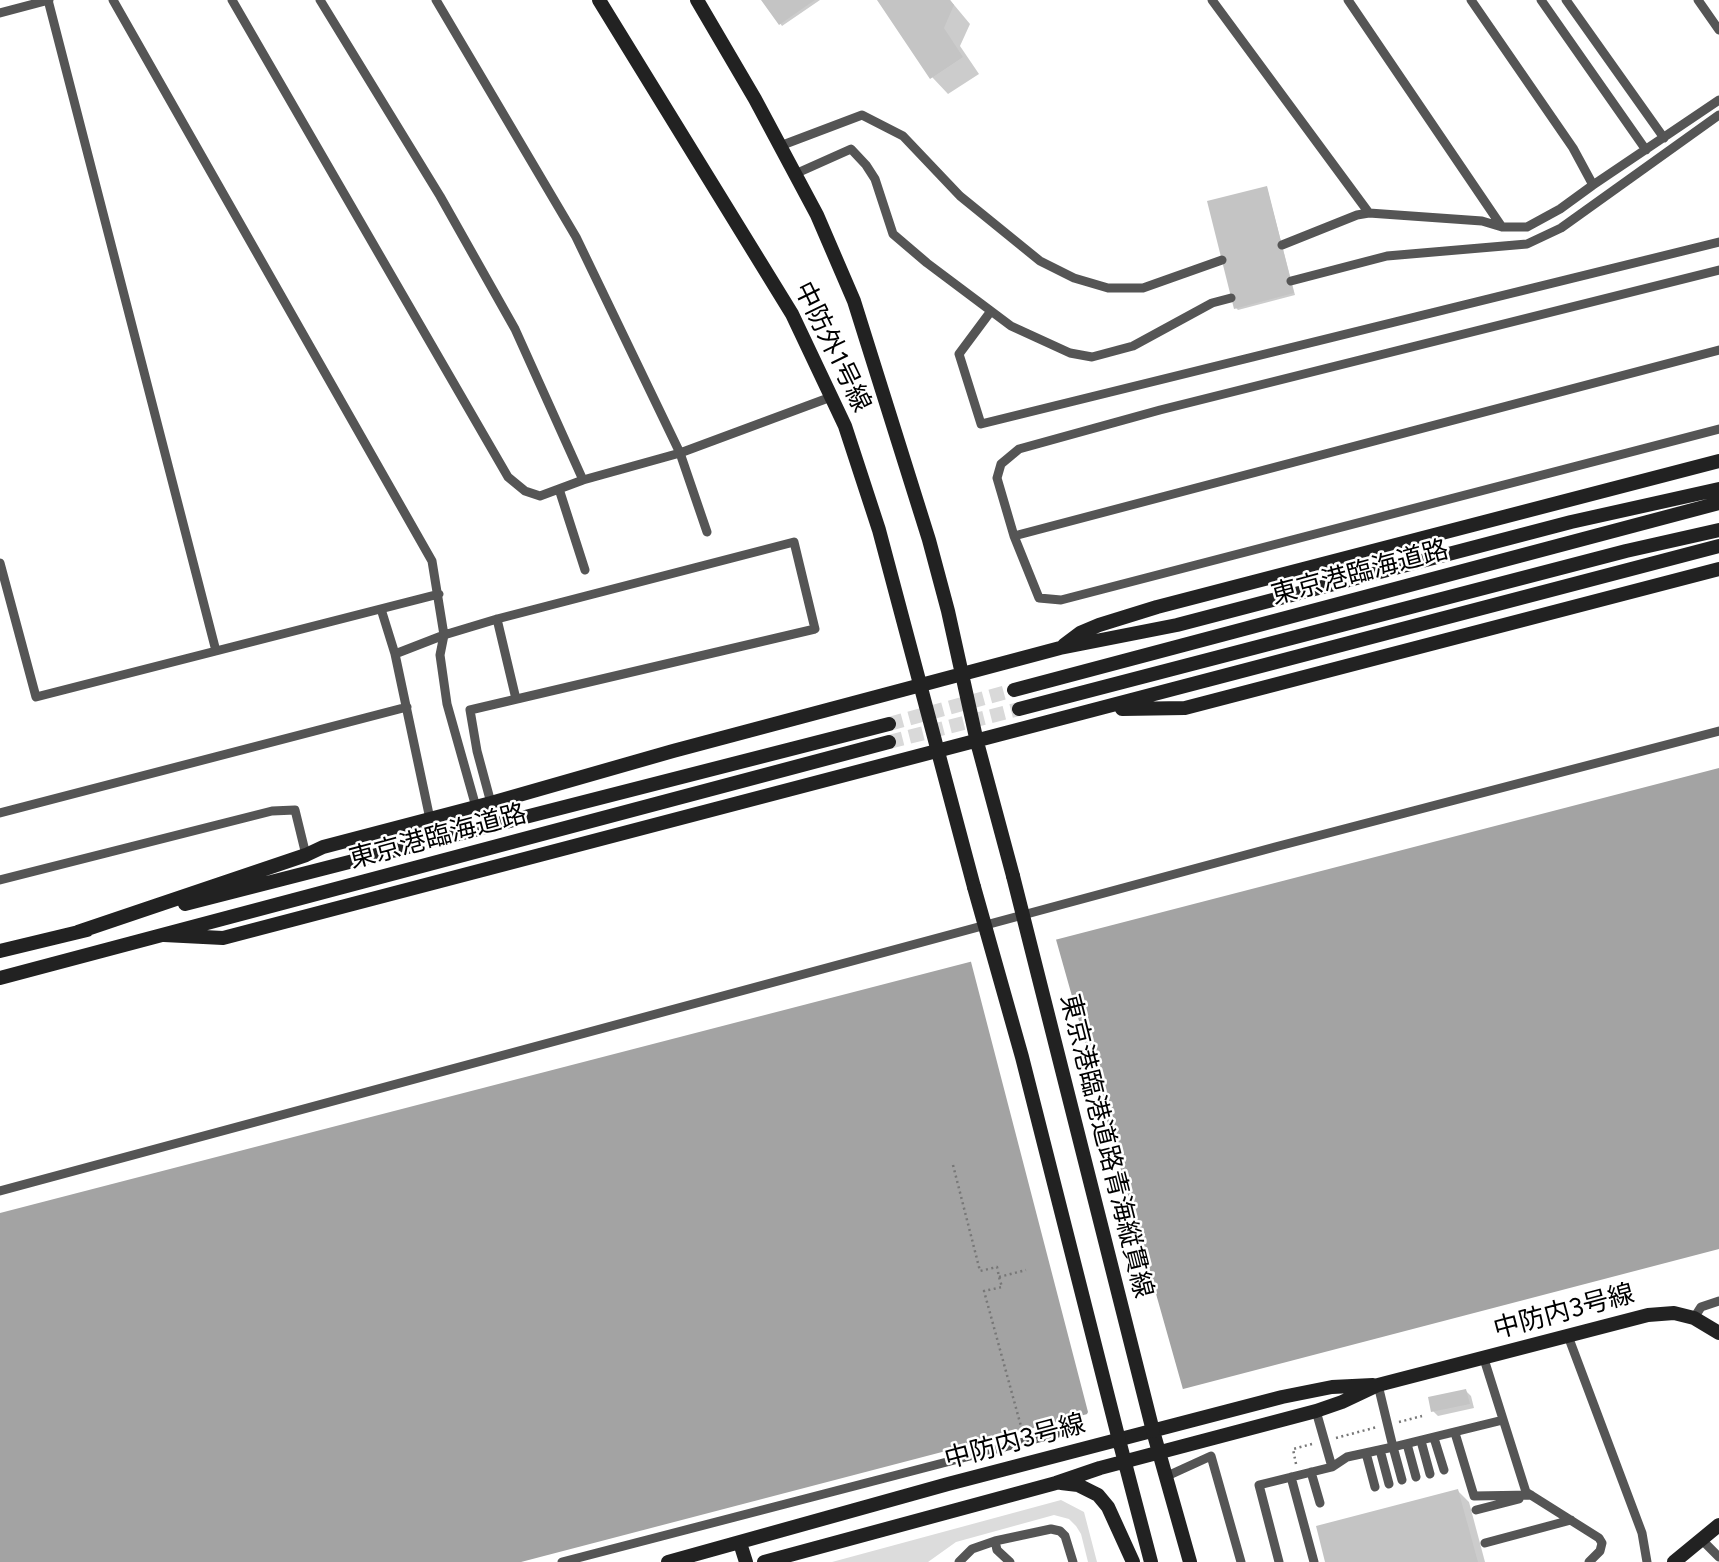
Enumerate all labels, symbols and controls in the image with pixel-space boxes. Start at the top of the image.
street label: 中防外1号線 [787,277,877,417]
street label: 東京港臨海道路 [1268,534,1452,612]
street label: 東京港臨海道路 [346,798,530,876]
street label: 東京港臨港道路青海縦貫線 [1053,991,1159,1301]
street label: 中防内3号線 [1490,1278,1638,1346]
street label: 中防内3号線 [941,1408,1089,1476]

